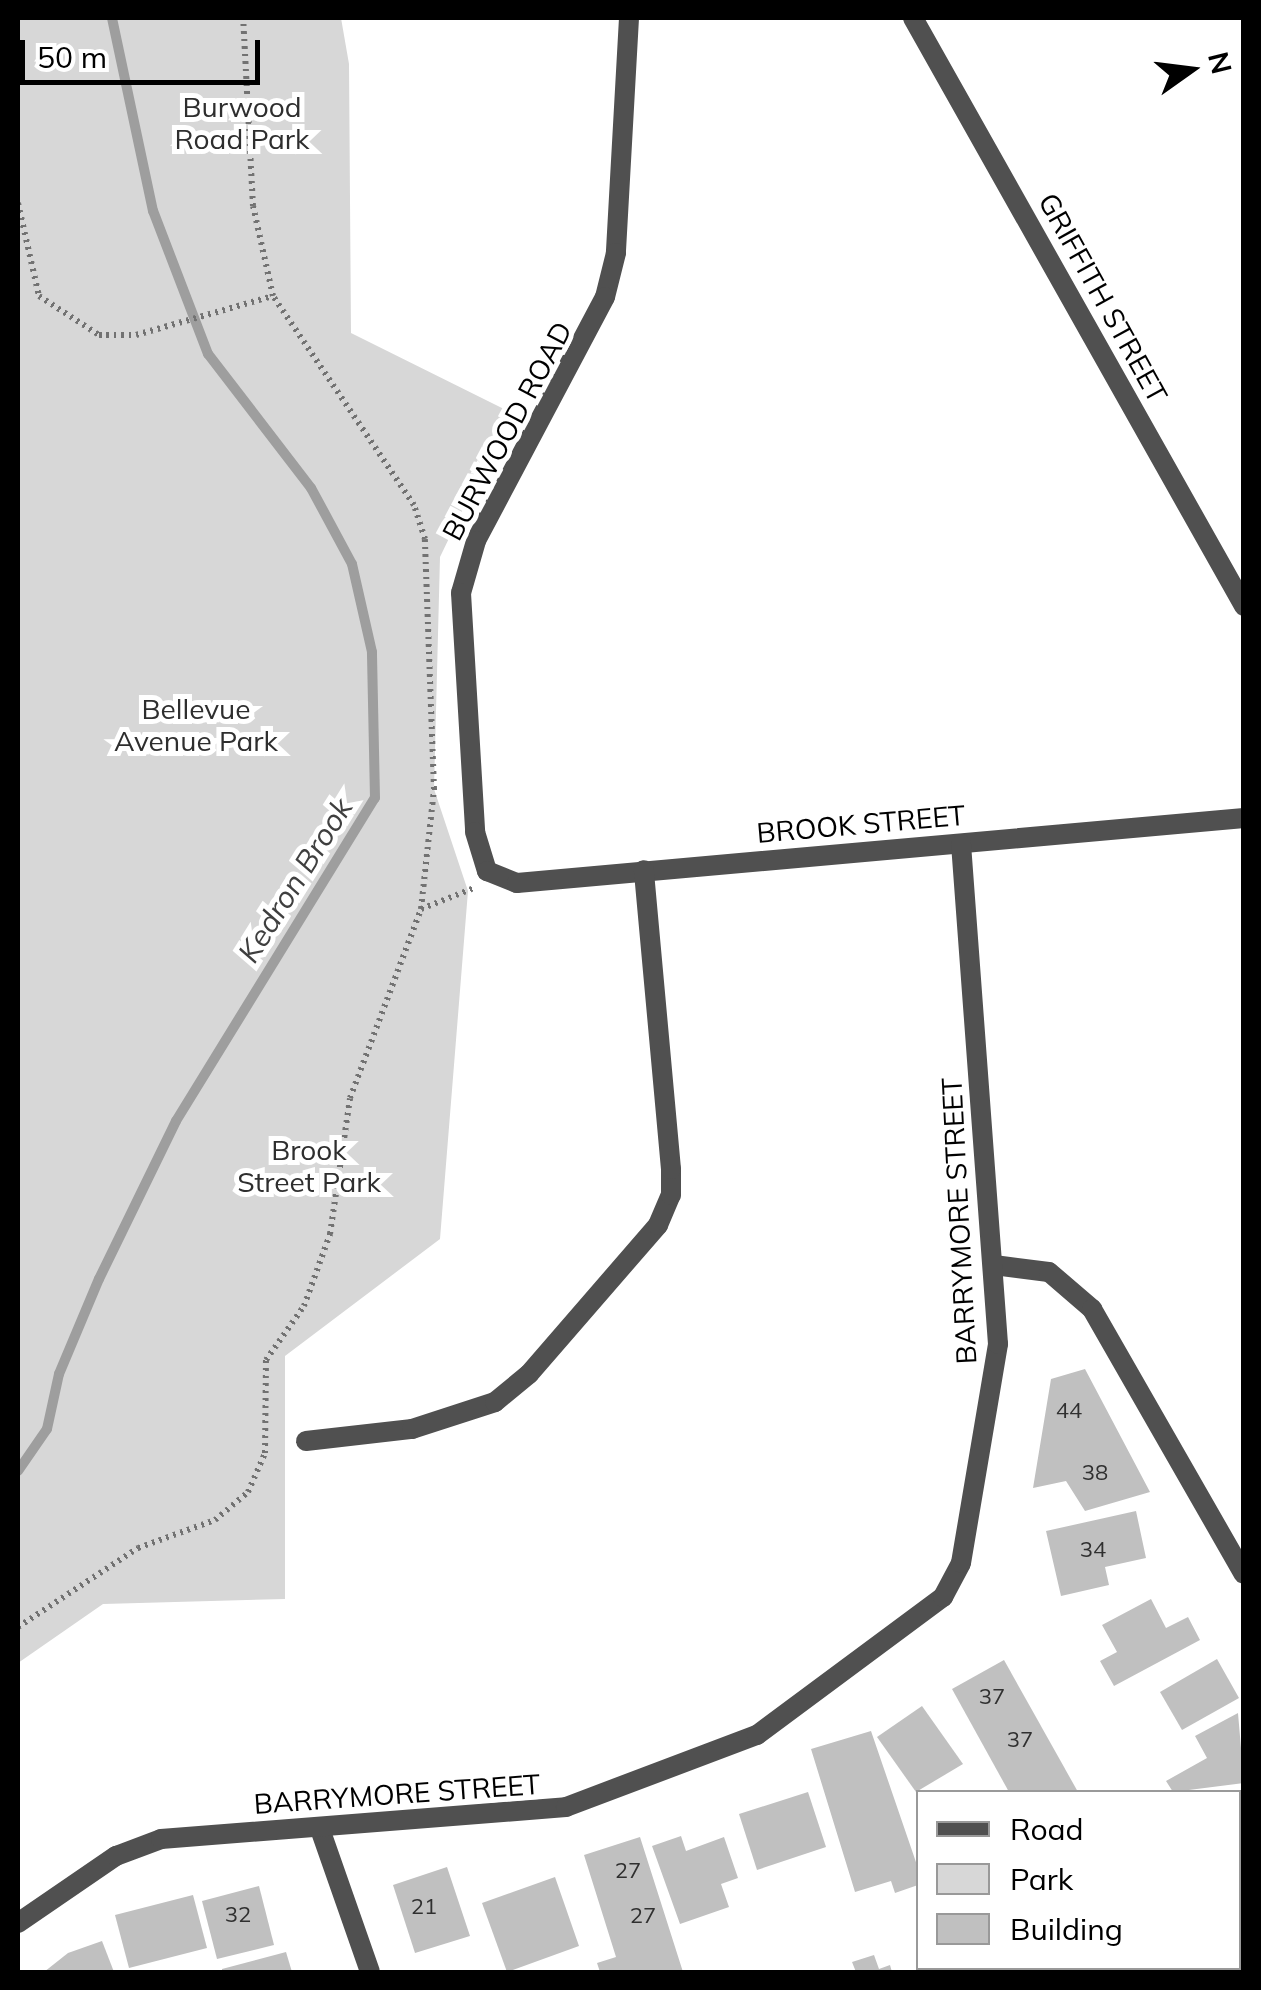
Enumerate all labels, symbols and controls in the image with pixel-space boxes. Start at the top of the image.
scale bar [25,20,265,82]
north arrow [1141,20,1241,120]
text: 50 m [37,38,107,76]
text: N [1201,48,1240,77]
park label: Burwood Road Park [175,90,309,156]
street label: GRIFFITH STREET [1032,187,1174,409]
street label: BURWOOD ROAD [435,316,579,546]
park label: Bellevue Avenue Park [114,692,278,758]
water label: Kedron Brook [230,791,360,969]
street label: BROOK STREET [755,798,967,850]
street label: BARRYMORE STREET [935,1077,983,1365]
park label: Brook Street Park [237,1133,381,1199]
house number: 44 [1056,1398,1082,1424]
house number: 38 [1082,1460,1108,1486]
house number: 34 [1080,1537,1106,1563]
house number: 37 [979,1684,1005,1710]
house number: 37 [1007,1727,1033,1753]
street label: BARRYMORE STREET [253,1767,541,1821]
legend [916,1790,1241,1970]
text: Road [1010,1810,1084,1848]
house number: 27 [615,1858,641,1884]
text: Park [1010,1860,1073,1898]
house number: 21 [411,1894,437,1920]
house number: 32 [225,1902,251,1928]
house number: 27 [630,1903,656,1929]
text: Building [1010,1910,1123,1948]

